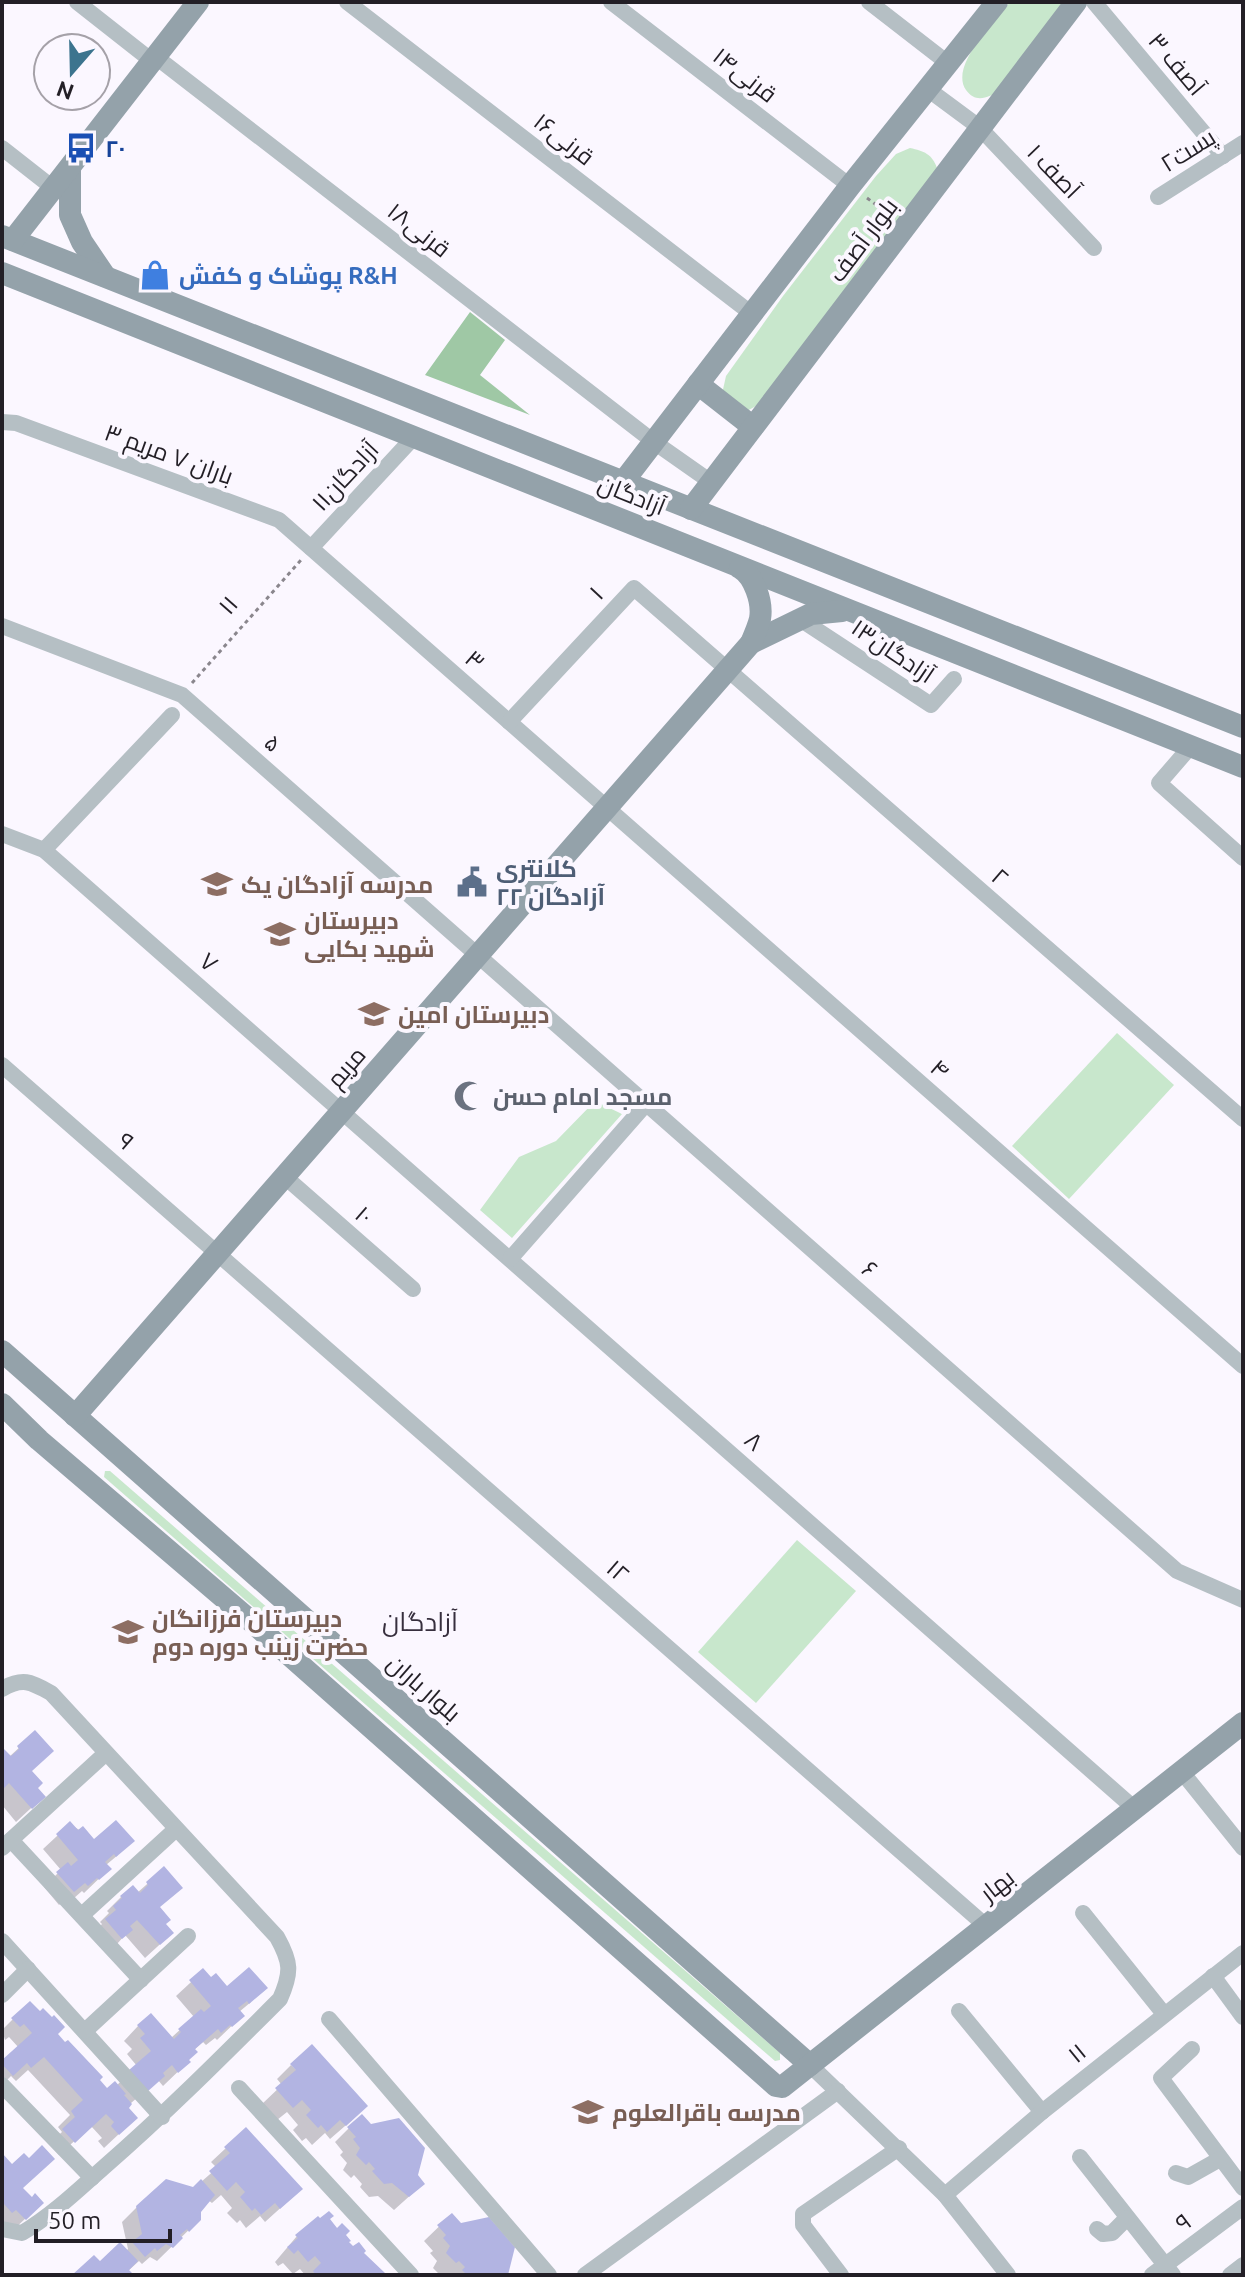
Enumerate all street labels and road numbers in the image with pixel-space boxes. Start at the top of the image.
street label: ۳ آصف [1143,27,1211,101]
street label: قرنی۱۴ [707,42,782,109]
street label: قرنی۱۶ [528,107,599,171]
street label: پست۲ [1156,123,1222,180]
street label: ۱ آصف [1022,138,1086,204]
street label: بلوار آصف [823,193,903,287]
street label: قرنی۱۸ [382,197,456,264]
street label: باران ۷ مریم ۳ [100,418,237,493]
street label: آزادگان۱۱ [306,435,385,517]
street label: آزادگان [594,469,670,522]
street label: ۱ [584,581,608,605]
street label: ۱۱ [213,591,243,619]
street label: آزادگان۱۳ [846,614,940,690]
street label: ۳ [460,644,490,676]
street label: ۵ [259,729,287,757]
street label: ۲ [986,863,1014,891]
street label: ۷ [194,947,224,977]
street label: مریم [321,1041,373,1095]
street label: ۴ [925,1054,955,1084]
street label: ۹ [112,1127,140,1155]
street label: ۱۰ [350,1200,378,1230]
street label: ۶ [857,1255,883,1283]
street label: ۸ [739,1426,769,1456]
street label: ۱۲ [602,1554,634,1588]
street label: بلوار باران [381,1649,466,1728]
street label: بهار [973,1863,1020,1909]
street label: ۱۱ [1063,2038,1091,2068]
street label: ۹ [1170,2207,1196,2237]

